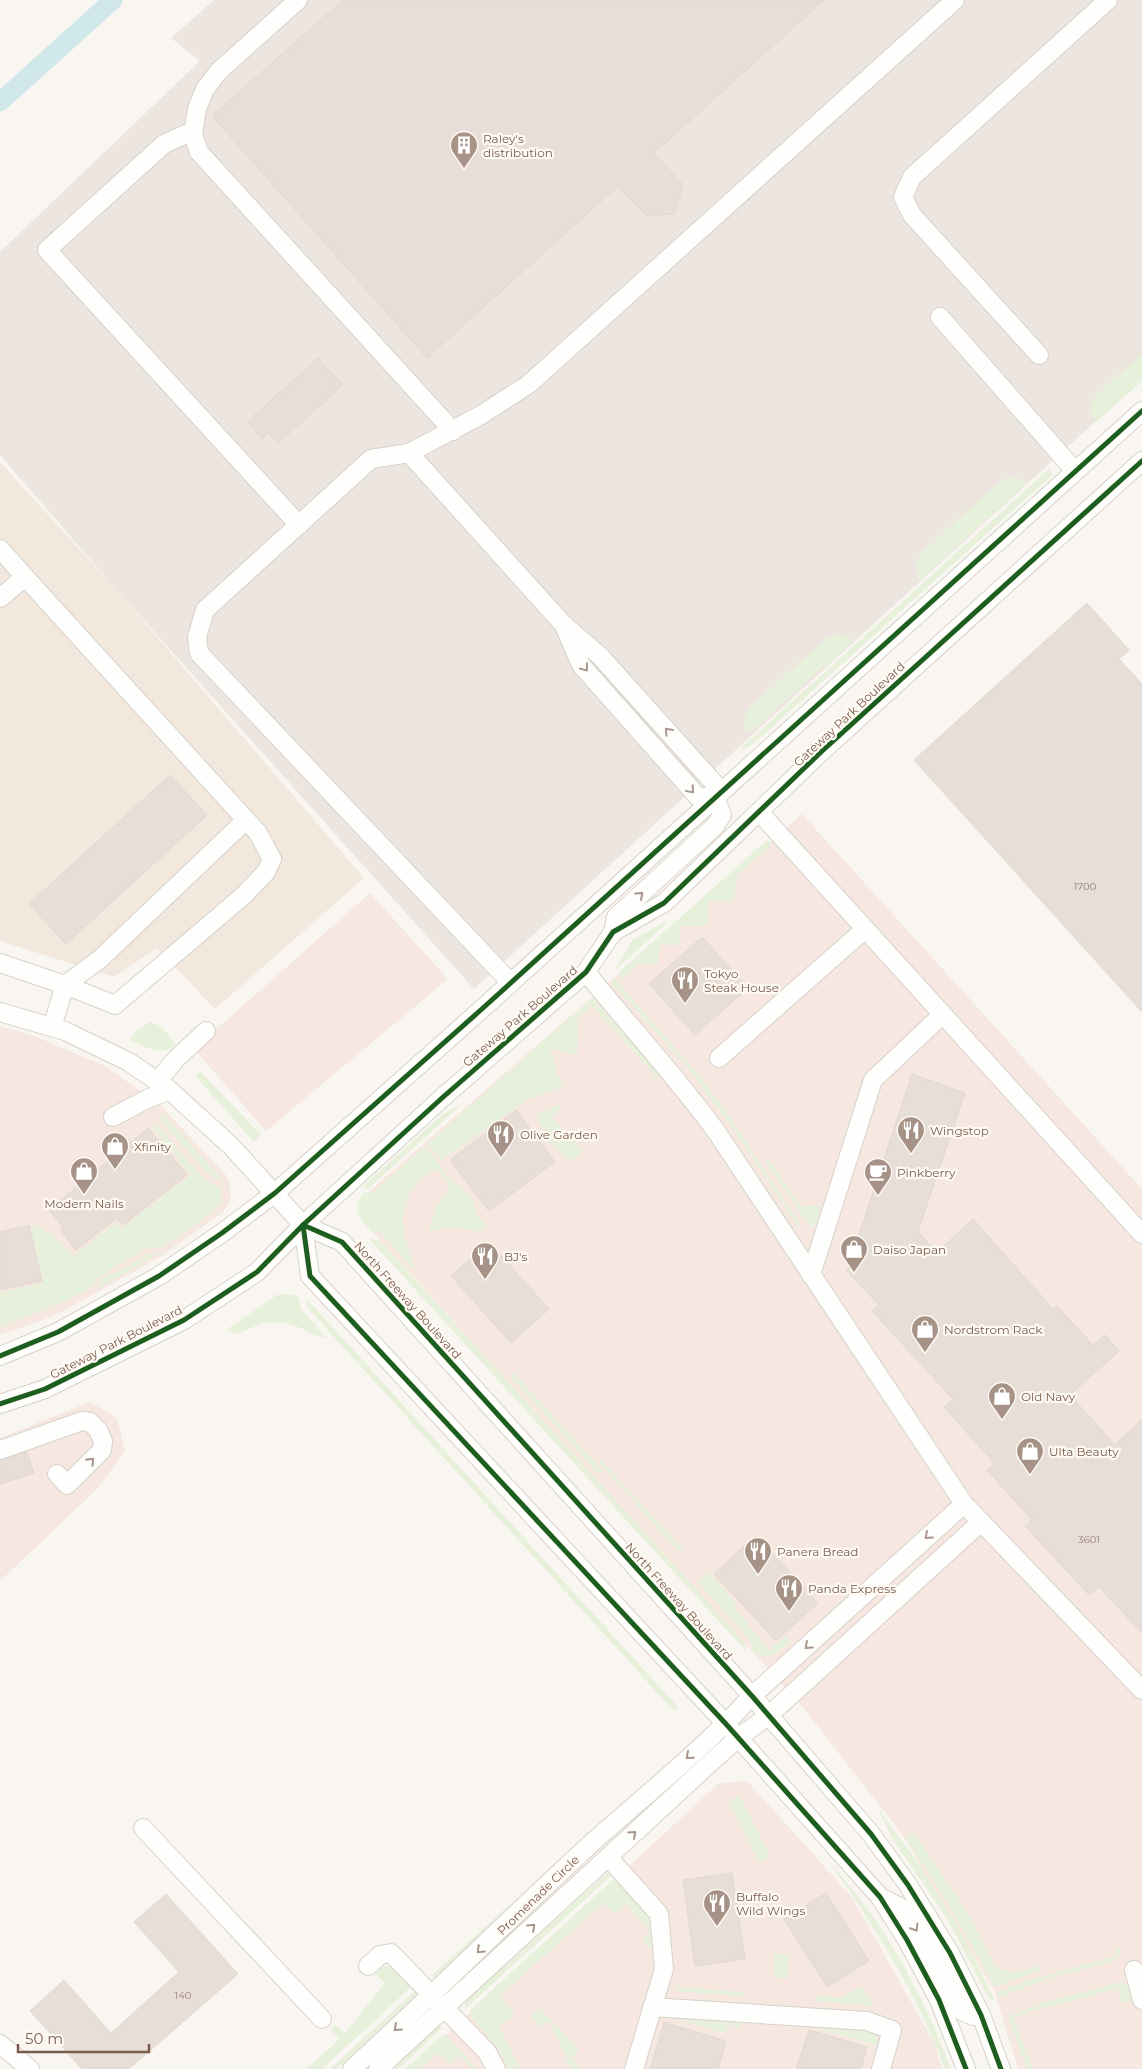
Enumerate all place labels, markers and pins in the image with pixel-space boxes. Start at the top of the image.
building icon: Raley's distribution [449,130,479,169]
place label: Raley's distribution [483,131,553,160]
restaurant icon: Tokyo Steak House [670,965,700,1004]
place label: Tokyo Steak House [704,966,779,995]
restaurant icon: Wingstop [896,1115,926,1154]
restaurant icon: Olive Garden [486,1119,516,1158]
place label: Wingstop [930,1123,989,1138]
place label: Olive Garden [520,1127,598,1142]
shop icon: Xfinity [100,1131,130,1170]
place label: Xfinity [134,1139,172,1154]
shop icon: Modern Nails [69,1156,99,1195]
cafe icon: Pinkberry [863,1157,893,1196]
place label: Pinkberry [897,1165,956,1180]
place label: Modern Nails [44,1196,124,1211]
shop icon: Daiso Japan [839,1234,869,1273]
restaurant icon: BJ's [470,1241,500,1280]
place label: Daiso Japan [873,1242,946,1257]
place label: BJ's [504,1249,527,1264]
shop icon: Nordstrom Rack [910,1314,940,1353]
place label: Nordstrom Rack [944,1322,1043,1337]
shop icon: Old Navy [987,1381,1017,1420]
place label: Old Navy [1021,1389,1076,1404]
shop icon: Ulta Beauty [1015,1436,1045,1475]
place label: Ulta Beauty [1049,1444,1119,1459]
restaurant icon: Panera Bread [743,1536,773,1575]
place label: Panera Bread [777,1544,858,1559]
restaurant icon: Panda Express [774,1573,804,1612]
place label: Panda Express [808,1581,896,1596]
restaurant icon: Buffalo Wild Wings [702,1888,732,1927]
place label: Buffalo Wild Wings [736,1889,806,1918]

